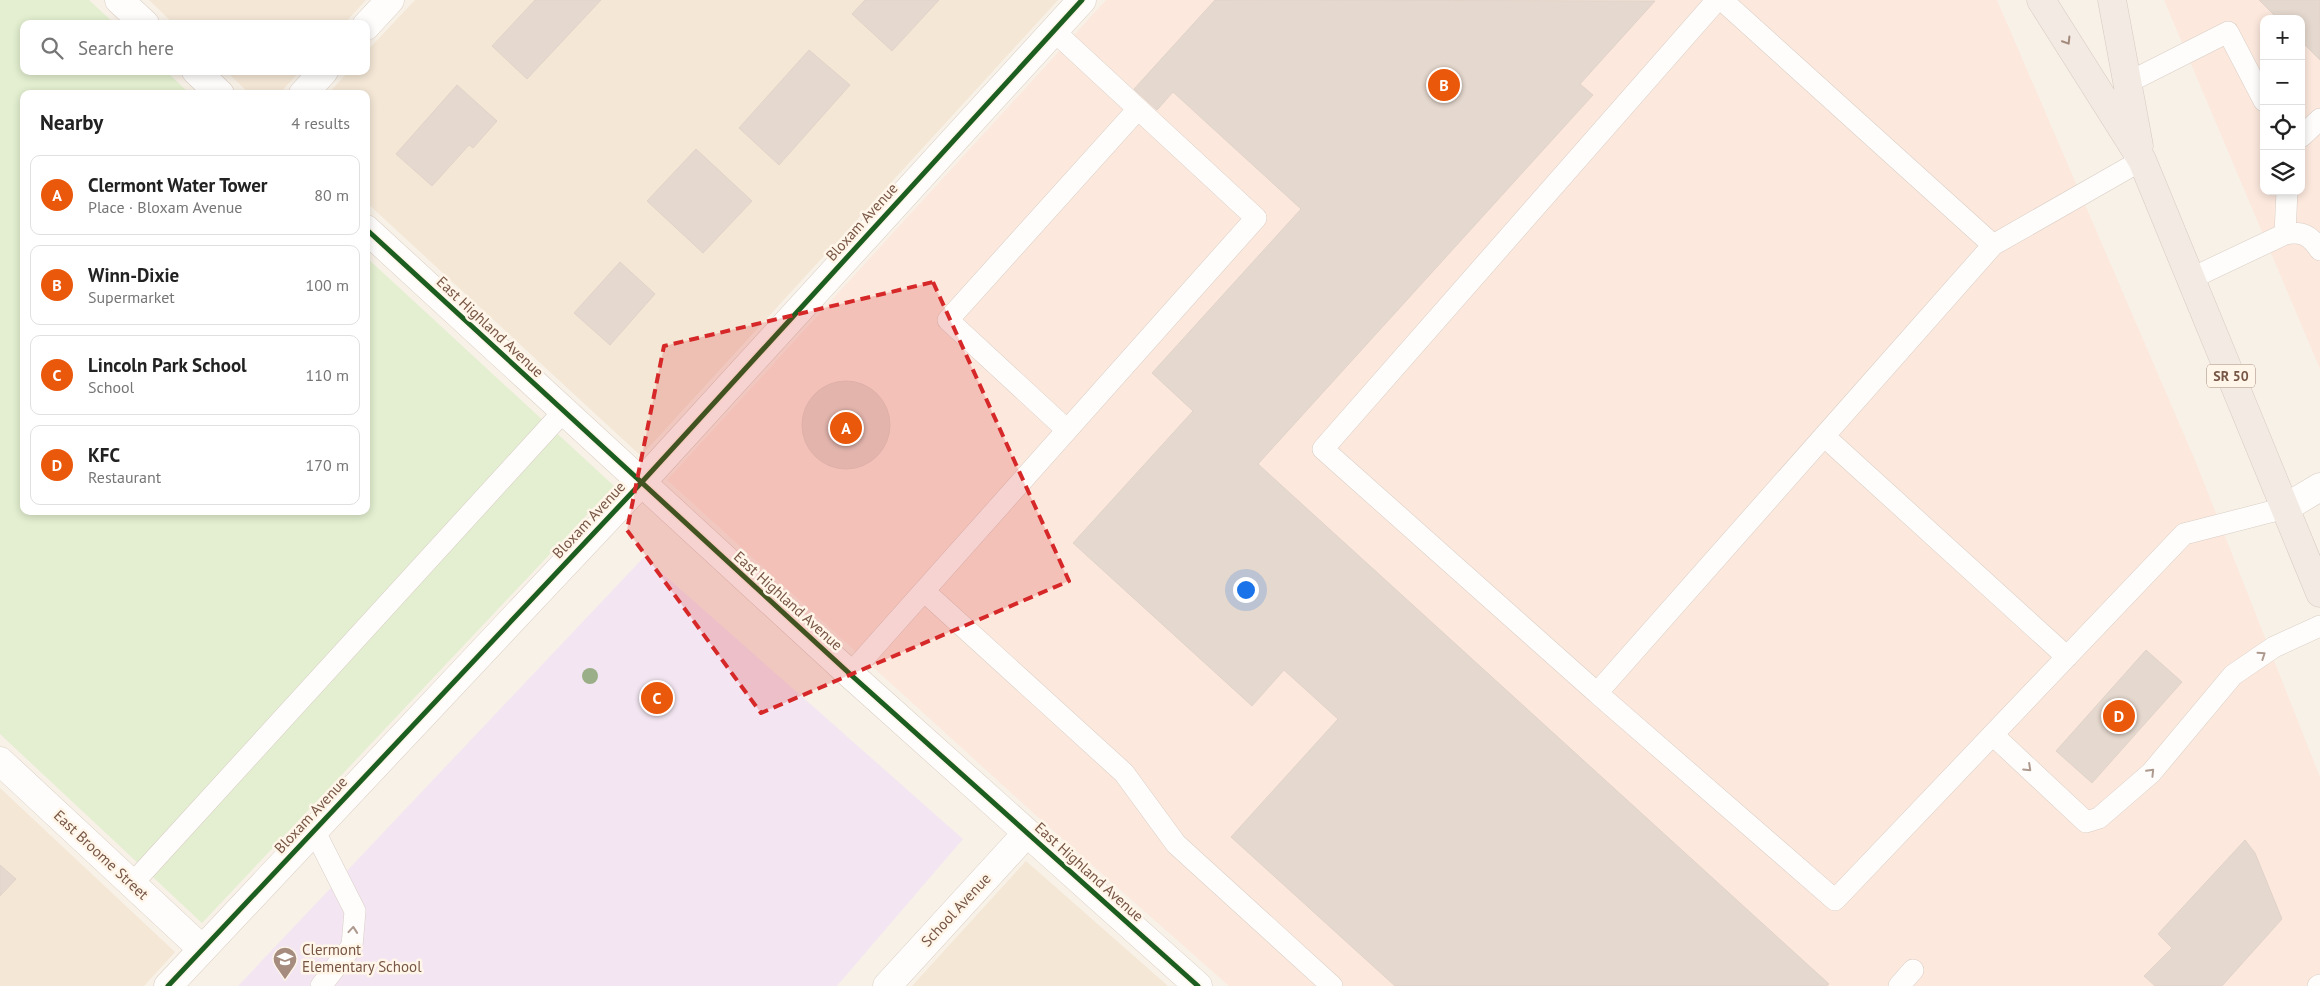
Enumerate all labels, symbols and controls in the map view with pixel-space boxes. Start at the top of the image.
map controls [2260,15,2305,195]
button: + [2260,15,2305,60]
search box [20,20,370,75]
icon: search [38,34,66,62]
text: Search here [78,36,174,60]
one-way arrow [2060,36,2070,45]
button: − [2260,60,2305,105]
pin: B [1428,66,1460,104]
button: locate [2260,105,2305,150]
text: Nearby [40,109,103,136]
text: 4 results [291,113,350,133]
button: layers [2260,150,2305,195]
text: Clermont Water Tower [88,173,267,197]
street label: Bloxam Avenue [822,179,902,265]
text: A [52,185,62,205]
text: 80 m [314,185,349,205]
text: Place · Bloxam Avenue [88,197,242,217]
text: Winn-Dixie [88,263,179,287]
street label: East Highland Avenue [433,272,548,381]
text: B [52,275,62,295]
text: 100 m [306,275,349,295]
text: Supermarket [88,287,175,307]
text: Lincoln Park School [88,353,247,377]
road number: SR 50 [2207,364,2255,388]
text: C [53,365,61,385]
text: 110 m [306,365,349,385]
text: School [88,377,134,397]
pin: A [830,409,862,447]
text: KFC [88,443,120,467]
text: D [52,455,62,475]
text: 170 m [306,455,349,475]
text: Restaurant [88,467,161,487]
street label: Bloxam Avenue [548,477,629,562]
street label: East Highland Avenue [730,547,847,654]
your location [1233,577,1259,603]
one-way arrow [2256,652,2266,661]
pin: C [641,679,673,717]
pin: D [2103,697,2135,735]
one-way arrow [2023,762,2032,771]
one-way arrow [2145,769,2154,778]
street label: Bloxam Avenue [270,772,351,857]
street label: East Broome Street [50,806,153,904]
street label: East Highland Avenue [1031,818,1148,925]
street label: School Avenue [917,869,995,950]
one-way arrow [347,926,358,934]
place label: Clermont Elementary School [302,940,422,976]
school or university icon: Clermont Elementary School [272,946,298,980]

